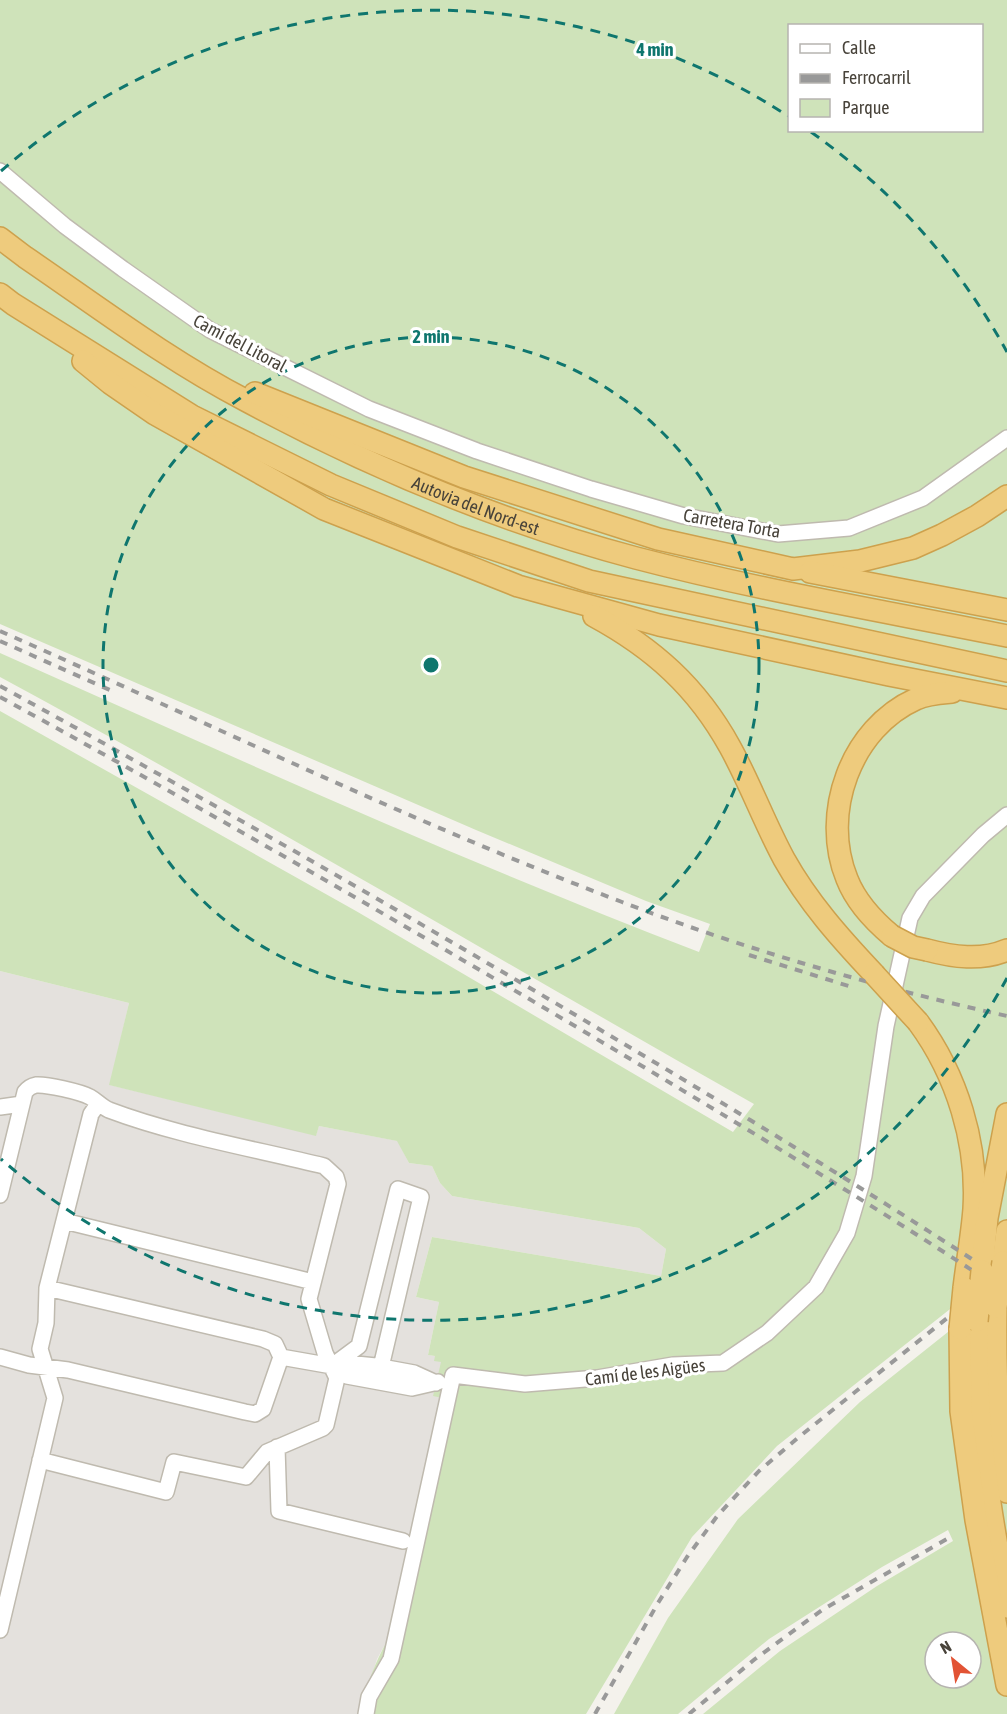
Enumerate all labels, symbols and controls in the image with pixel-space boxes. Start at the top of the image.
legend [788,24,983,132]
text: Calle [842,37,876,58]
text: 4 min [636,39,674,60]
text: Ferrocarril [842,67,911,88]
text: Parque [842,97,890,118]
street label: Camí del Litoral [190,310,290,376]
text: 2 min [413,326,450,347]
street label: Autovia del Nord-est [409,471,542,539]
street label: Carretera Torta [682,504,782,542]
centre of rings [421,655,441,675]
street label: Camí de les Aigües [584,1354,706,1390]
north arrow [923,1630,983,1690]
text: N [937,1637,954,1657]

